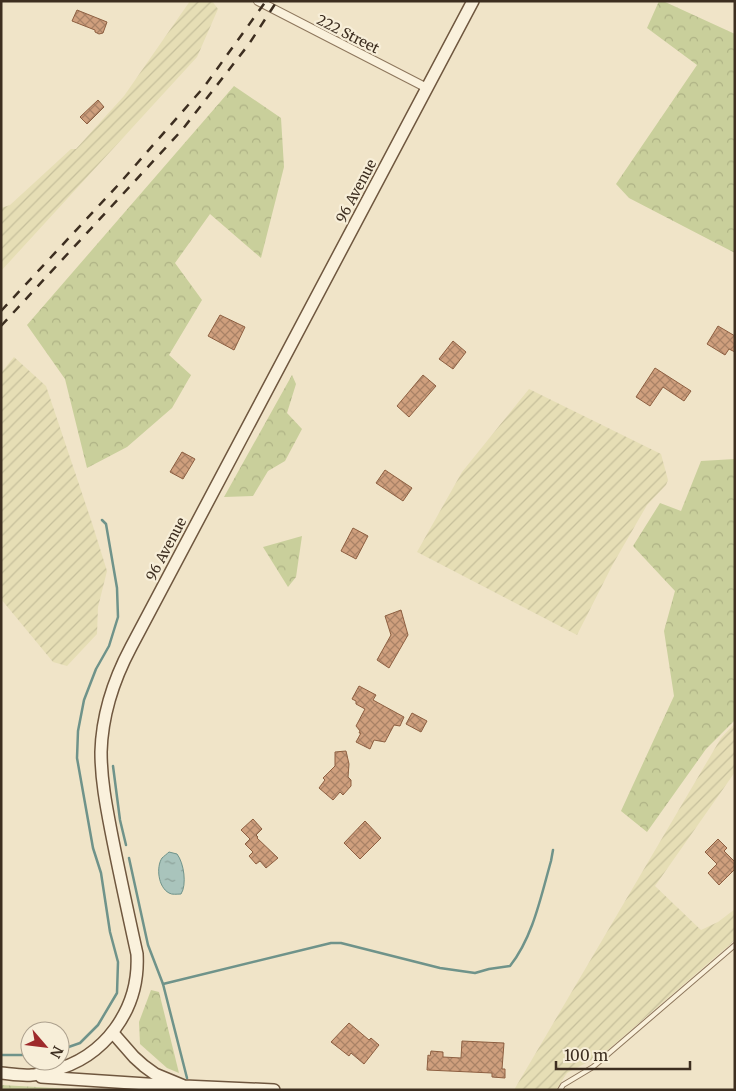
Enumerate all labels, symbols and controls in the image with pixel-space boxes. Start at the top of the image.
street label: 222 Street [314,11,383,58]
street label: 96 Avenue [332,156,380,226]
street label: 96 Avenue [142,514,190,584]
north arrow [20,1021,70,1071]
scale bar [556,1038,690,1070]
text: N [46,1043,67,1061]
text: 100 m [564,1046,608,1065]

